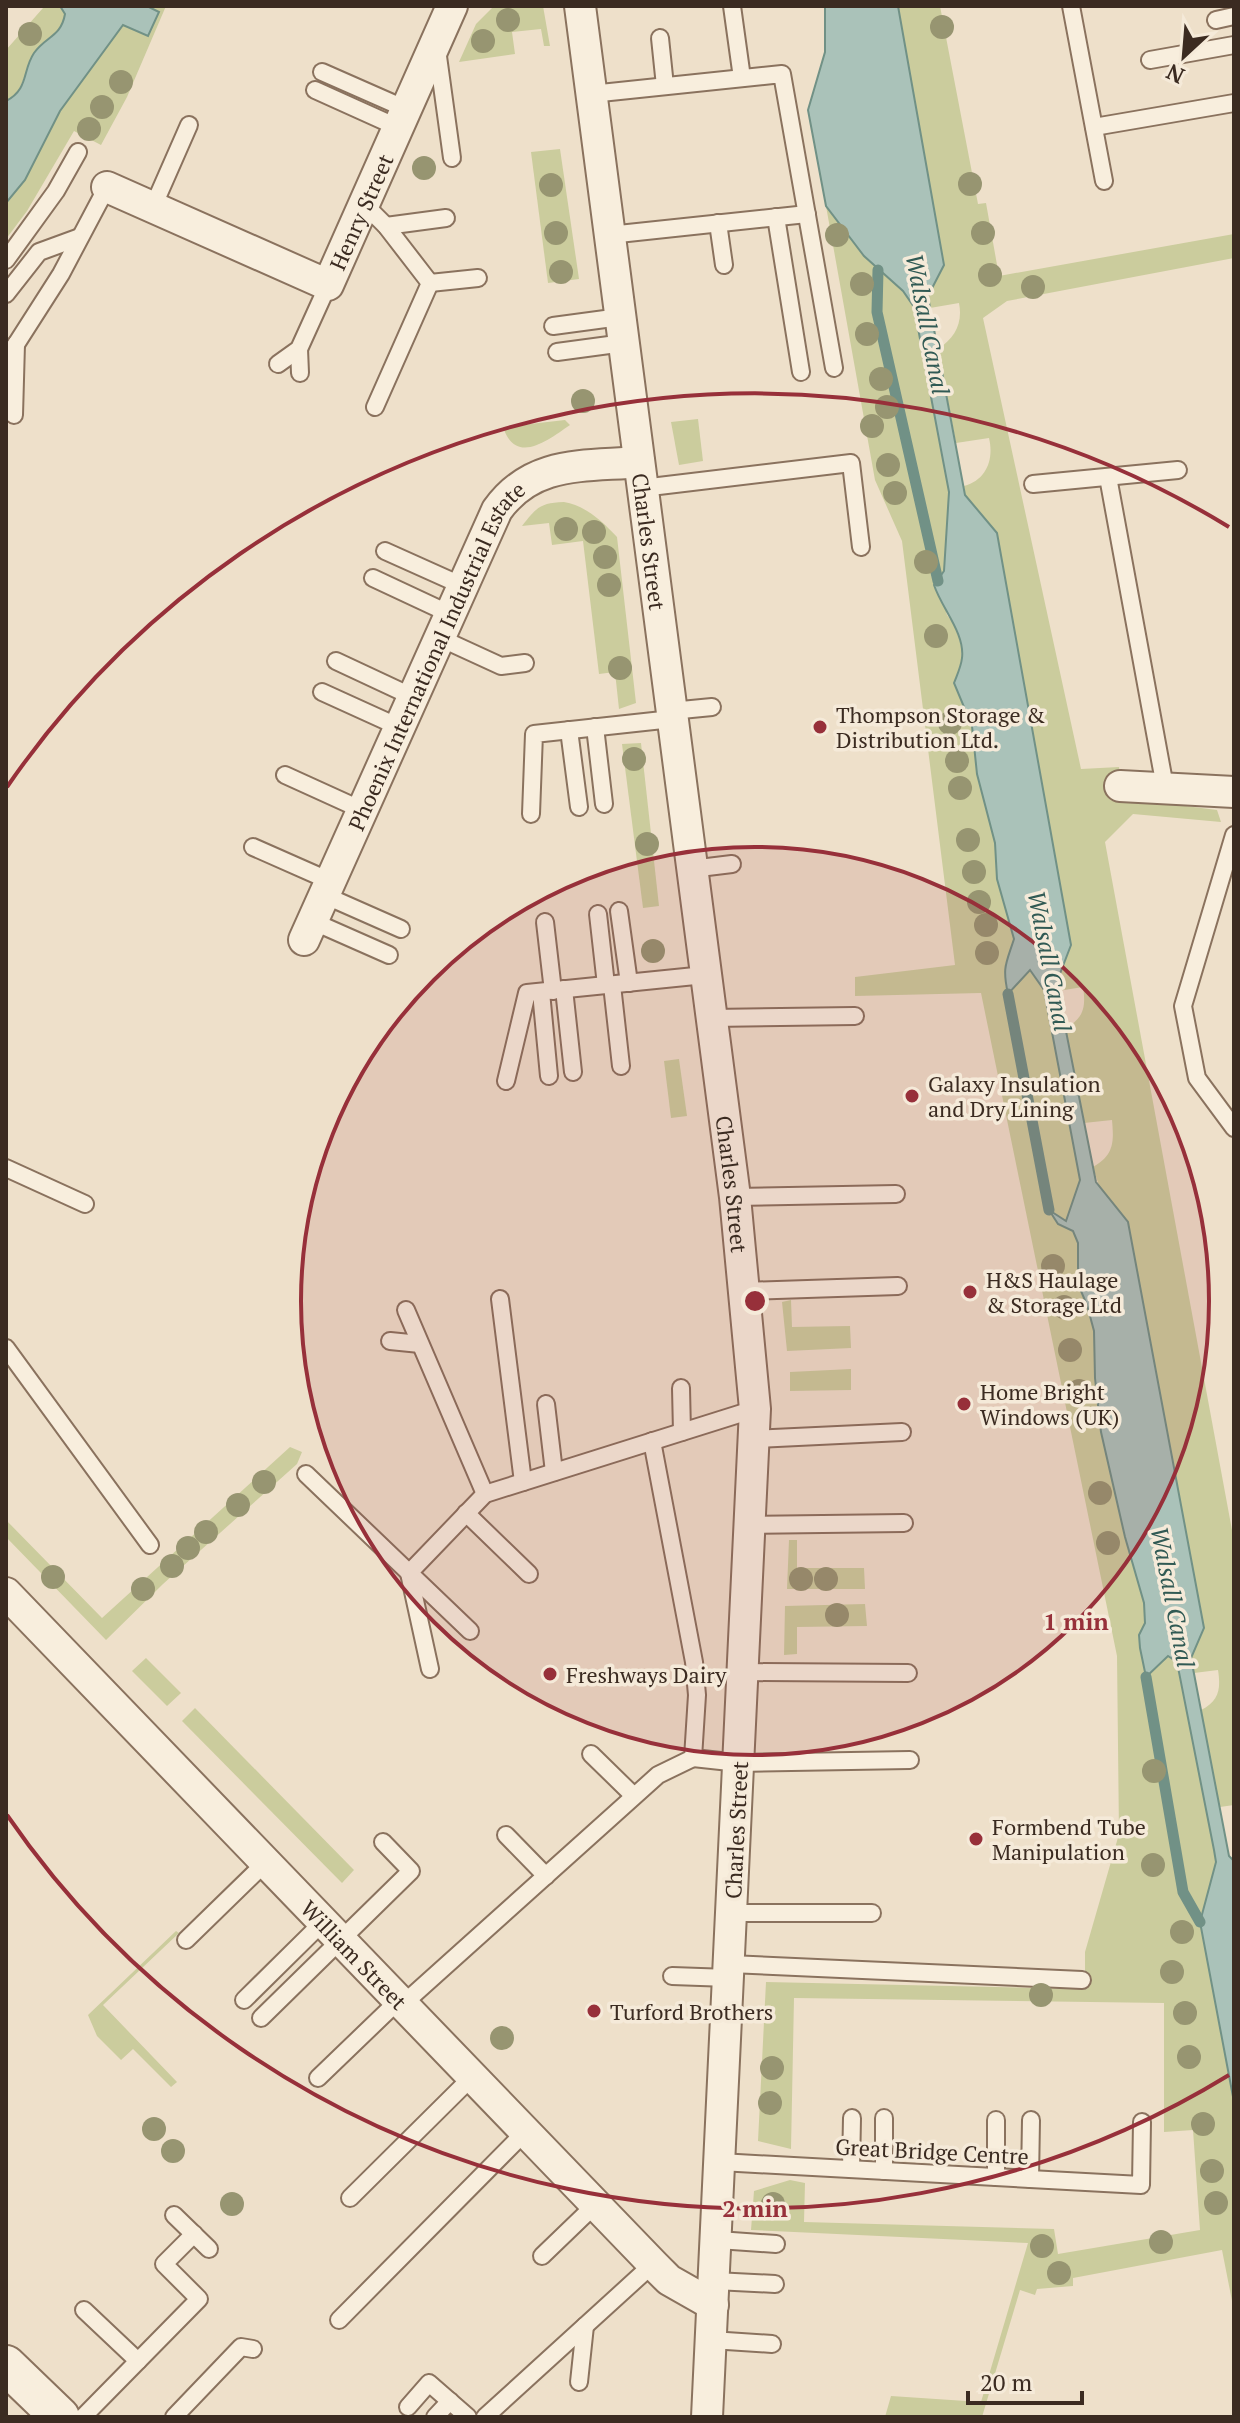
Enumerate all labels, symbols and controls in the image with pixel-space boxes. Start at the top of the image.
north arrow [1144,16,1224,96]
text: N [1161,58,1189,91]
street label: Henry Street [322,149,399,274]
water label: Walsall Canal [899,251,957,398]
street label: Charles Street [626,471,673,612]
street label: Phoenix International Industrial Estate [341,474,530,835]
place label: Thompson Storage & Distribution Ltd. [836,700,1045,754]
marker: Thompson Storage & Distribution Ltd. [811,718,829,736]
water label: Walsall Canal [1021,888,1079,1035]
place label: Galaxy Insulation and Dry Lining [928,1069,1101,1123]
marker: Galaxy Insulation and Dry Lining [903,1087,921,1105]
street label: Charles Street [710,1114,755,1254]
place label: H&S Haulage & Storage Ltd [986,1265,1122,1319]
marker: H&S Haulage & Storage Ltd [961,1283,979,1301]
centre of rings [741,1287,769,1315]
place label: Home Bright Windows (UK) [980,1377,1119,1431]
marker: Home Bright Windows (UK) [955,1395,973,1413]
water label: Walsall Canal [1144,1524,1202,1671]
text: 1 min [1043,1605,1109,1637]
place label: Freshways Dairy [566,1660,727,1689]
marker: Freshways Dairy [541,1665,559,1683]
street label: Charles Street [718,1760,754,1900]
place label: Formbend Tube Manipulation [992,1812,1146,1866]
marker: Formbend Tube Manipulation [967,1830,985,1848]
street label: William Street [295,1893,414,2015]
place label: Turford Brothers [610,1997,773,2026]
marker: Turford Brothers [585,2002,603,2020]
street label: Great Bridge Centre [835,2131,1029,2171]
text: 2 min [722,2192,788,2224]
scale bar [968,2355,1082,2405]
text: 20 m [980,2366,1032,2398]

